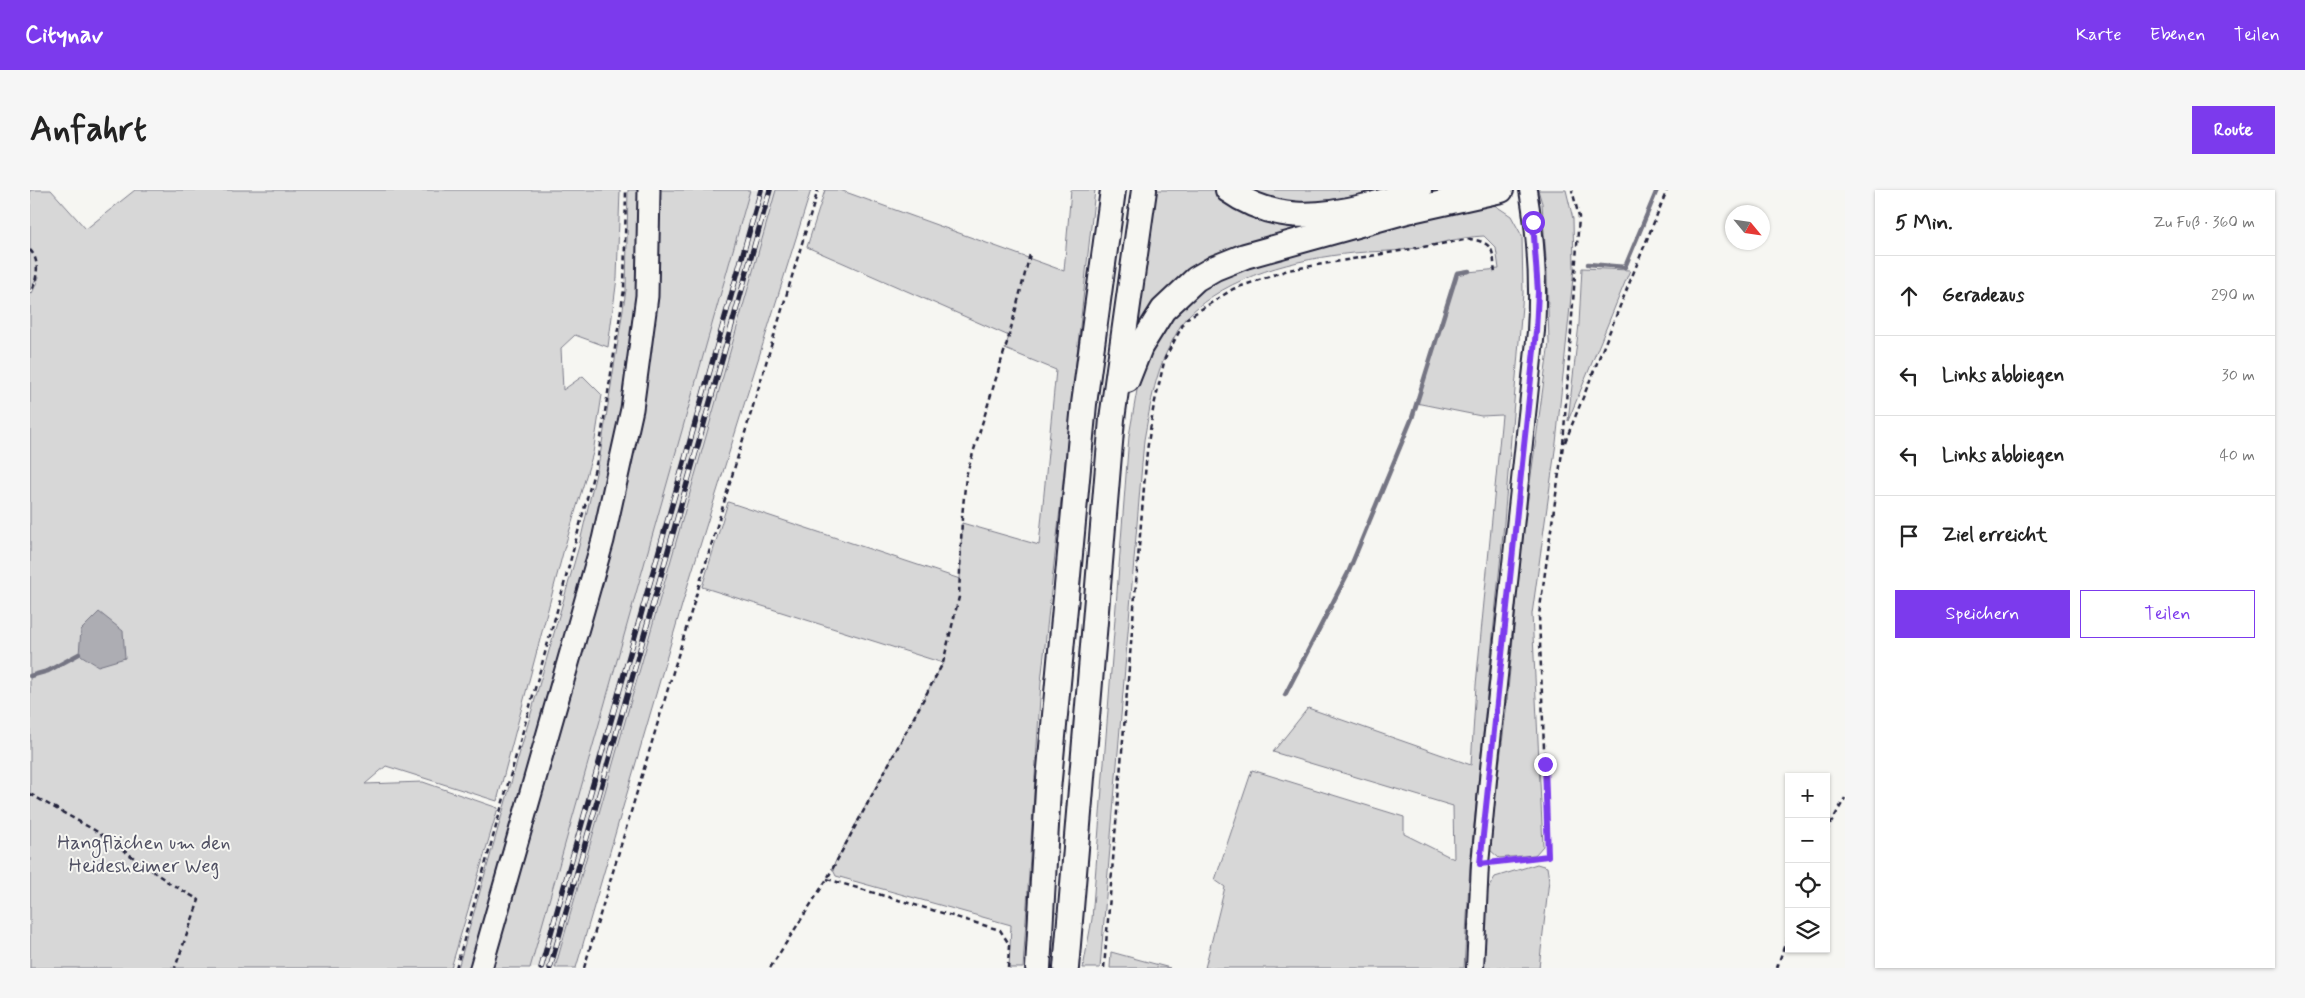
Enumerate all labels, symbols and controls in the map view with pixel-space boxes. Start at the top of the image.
text: Citynav [25,20,103,51]
text: Karte [2076,23,2122,47]
text: Ebenen [2150,23,2206,47]
text: Teilen [2234,23,2280,47]
button: Route [2192,106,2275,154]
text: Anfahrt [30,107,147,153]
north arrow [1725,205,1770,250]
text: 5 Min. [1895,209,1953,237]
route start [1522,211,1545,234]
text: Zu Fuß · 360 m [2153,212,2255,233]
icon: ahead [1895,282,1923,310]
text: Geradeaus [1942,283,2024,308]
text: 290 m [2211,285,2255,306]
icon: left [1895,362,1923,390]
text: Links abbiegen [1942,363,2064,388]
text: 30 m [2222,365,2255,386]
icon: left [1895,442,1923,470]
text: Links abbiegen [1942,443,2064,468]
text: 40 m [2219,445,2255,466]
icon: arrive [1895,522,1923,550]
text: Ziel erreicht [1942,523,2047,548]
button: Speichern [1895,590,2070,638]
button: Teilen [2080,590,2255,638]
route end [1534,753,1557,776]
map controls [1785,773,1830,953]
button: + [1785,773,1830,818]
button: − [1785,818,1830,863]
park label: Hangflächen um den Heidesheimer Weg [57,830,231,880]
button: locate [1785,863,1830,908]
button: layers [1785,908,1830,953]

